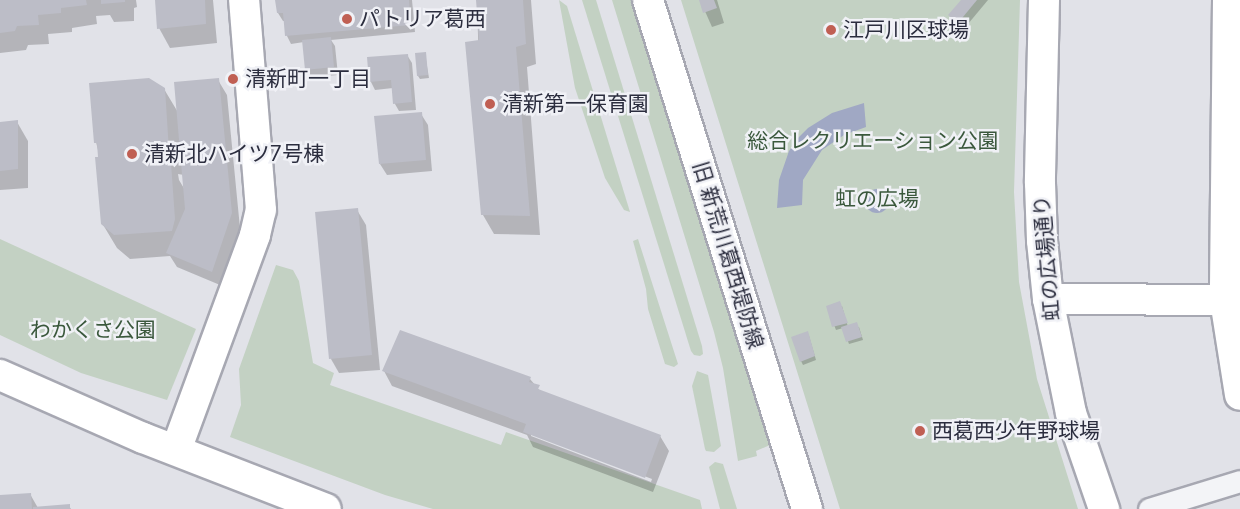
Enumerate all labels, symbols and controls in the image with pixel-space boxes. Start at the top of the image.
place label: パトリア葛西 [359,6,485,32]
marker: パトリア葛西 [340,12,354,26]
place label: 江戸川区球場 [843,17,969,43]
marker: 江戸川区球場 [824,23,838,37]
place label: 清新町一丁目 [245,66,371,92]
marker: 清新町一丁目 [226,72,240,86]
place label: 清新第一保育園 [502,91,649,117]
marker: 清新第一保育園 [483,97,497,111]
park label: 総合レクリエーション公園 [747,128,999,154]
place label: 清新北ハイツ7号棟 [144,141,325,167]
marker: 清新北ハイツ7号棟 [125,147,139,161]
street label: 旧 新荒川葛西堤防線 [688,158,768,352]
park label: 虹の広場 [835,186,919,212]
street label: 虹の広場通り [1029,194,1065,322]
park label: わかくさ公園 [30,317,156,343]
place label: 西葛西少年野球場 [932,418,1100,444]
marker: 西葛西少年野球場 [913,424,927,438]

